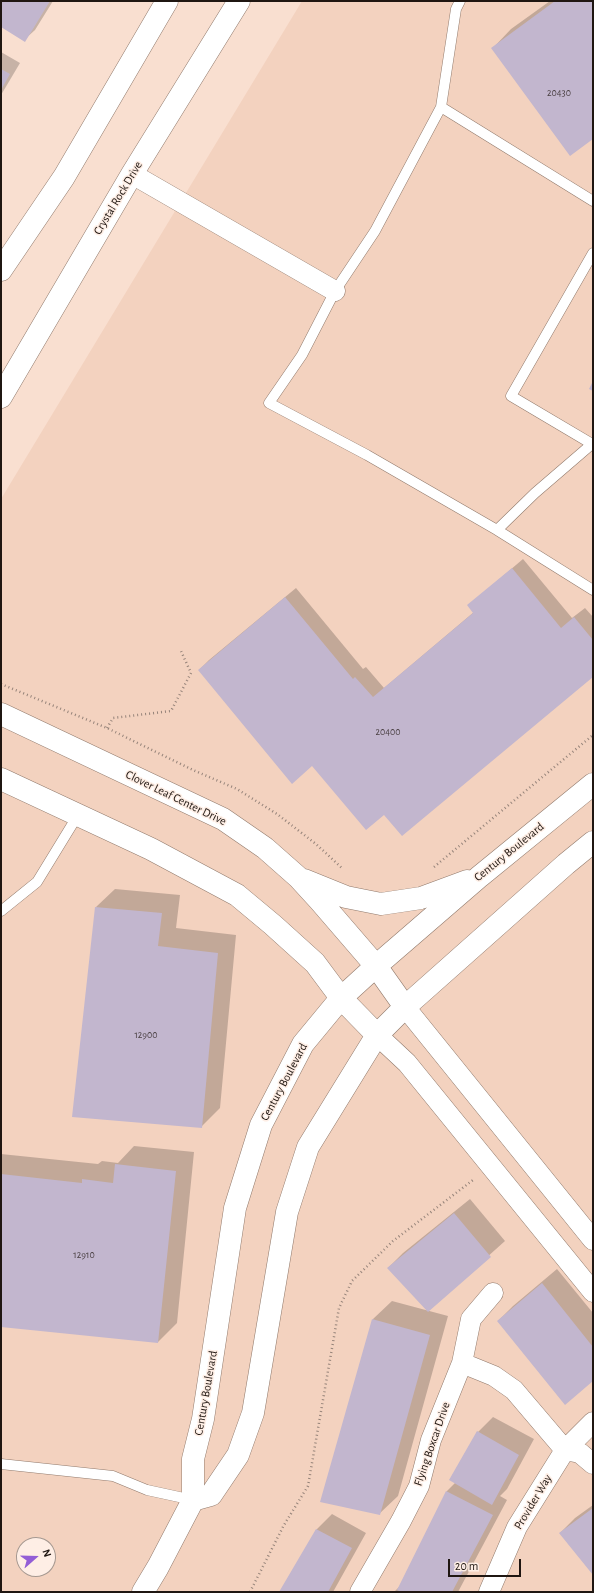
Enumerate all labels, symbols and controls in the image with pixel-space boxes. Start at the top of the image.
house number: 20430 [547,87,571,99]
street label: Crystal Rock Drive [90,159,146,237]
house number: 20400 [375,726,401,738]
street label: Clover Leaf Center Drive [123,767,229,829]
street label: Century Boulevard [471,819,547,885]
house number: 12900 [134,1029,158,1041]
street label: Century Boulevard [257,1041,311,1123]
house number: 12910 [73,1249,95,1261]
street label: Century Boulevard [191,1349,221,1437]
street label: Flying Boxcar Drive [411,1400,453,1488]
street label: Provider Way [511,1472,555,1532]
north arrow [16,1537,56,1577]
text: N [40,1548,53,1559]
scale bar [450,1551,523,1577]
text: 20 m [455,1560,478,1572]

